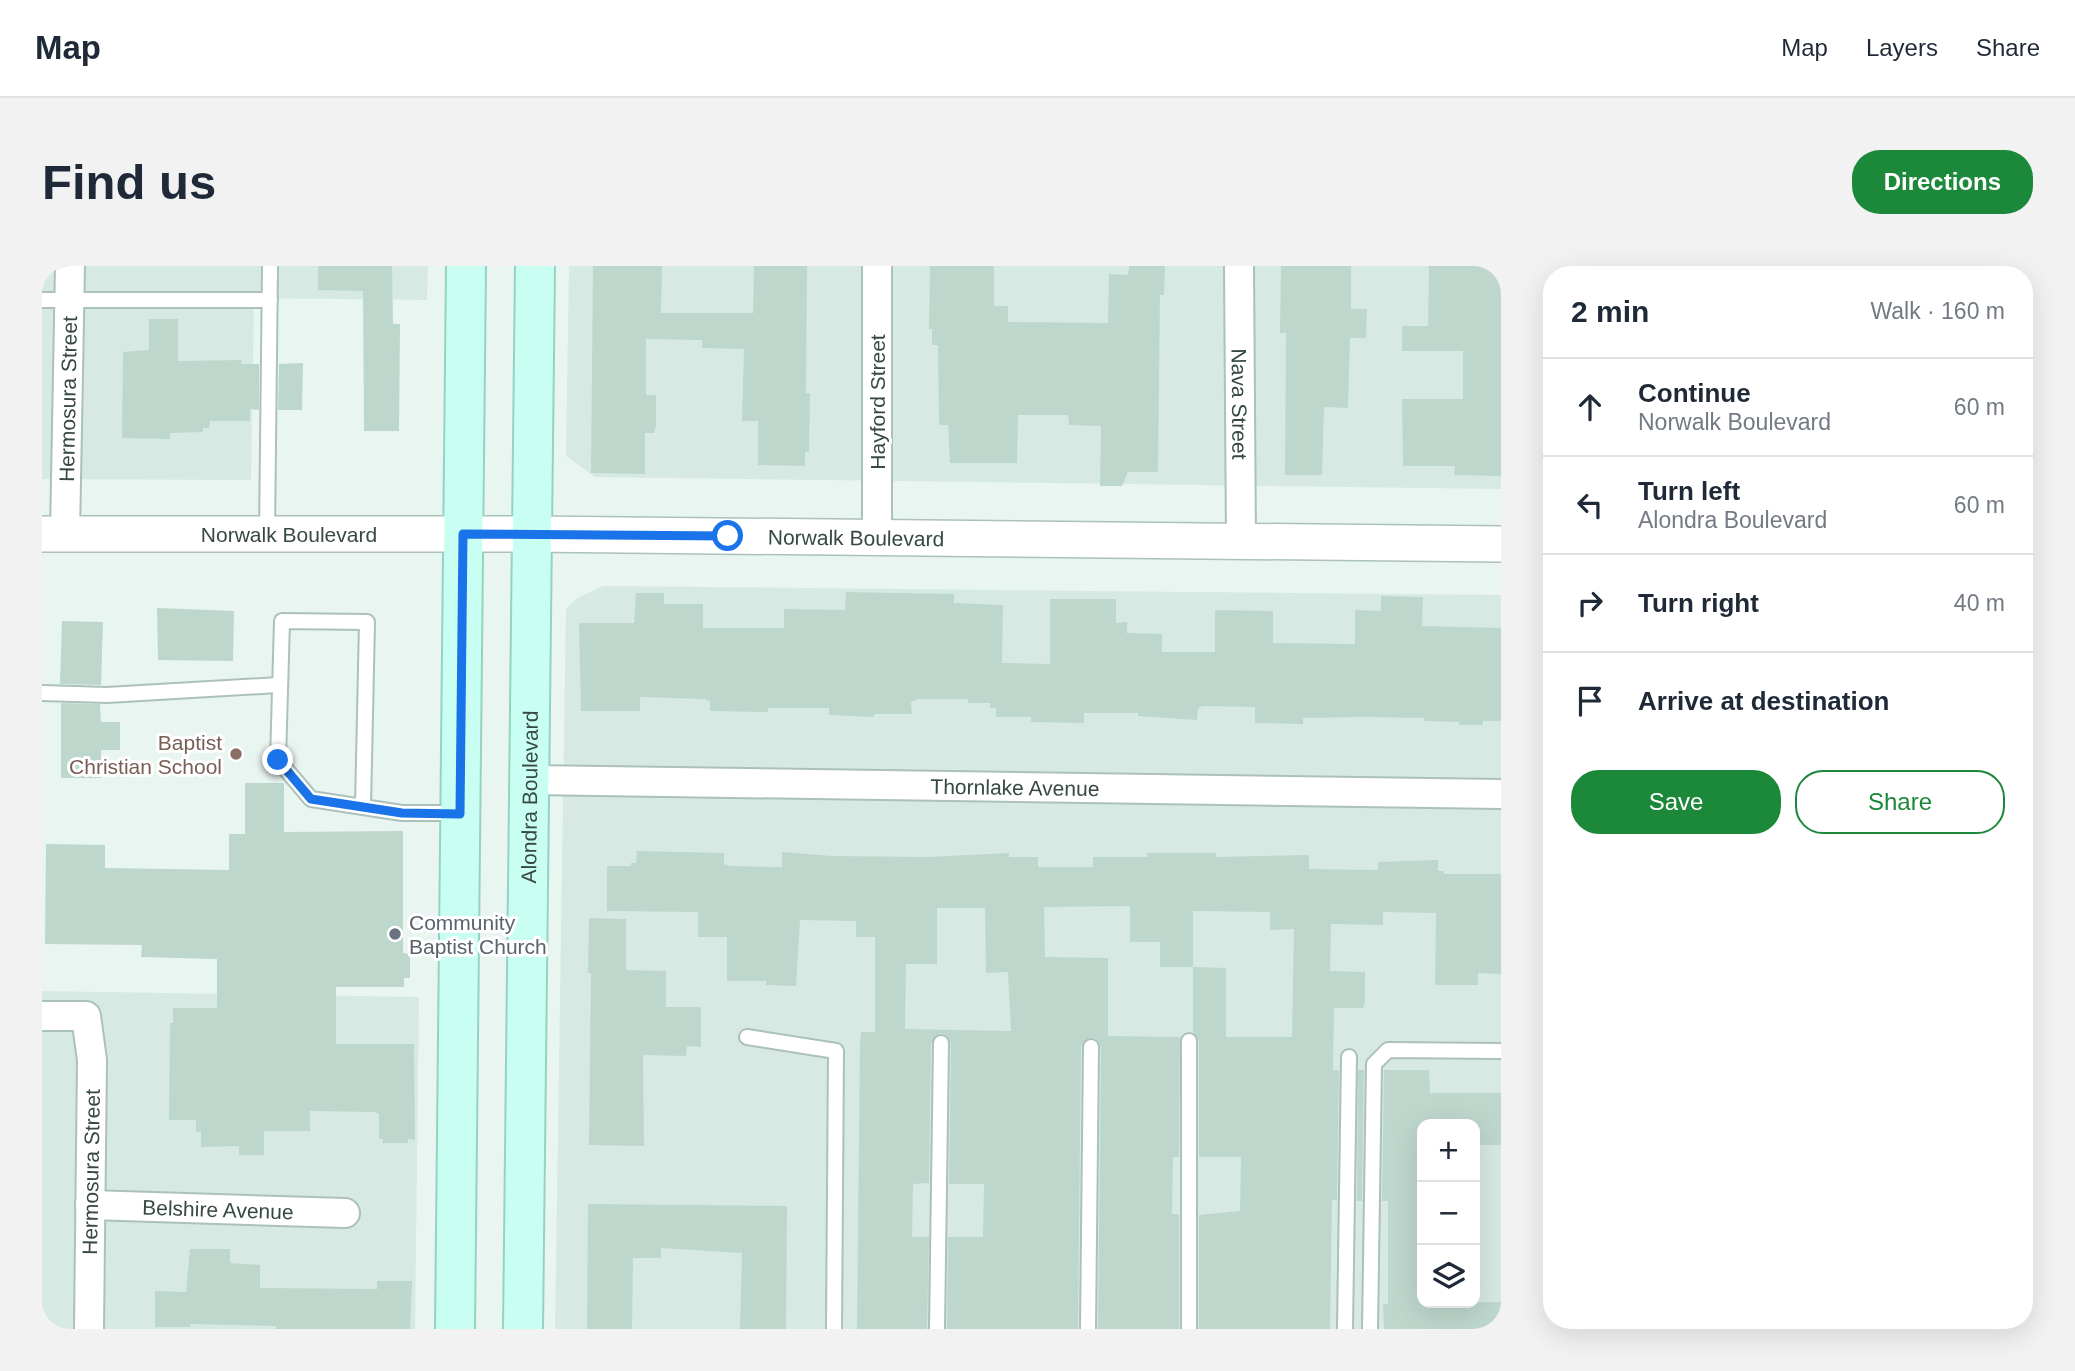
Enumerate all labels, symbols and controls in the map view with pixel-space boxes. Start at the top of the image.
text: Map [35,29,101,66]
text: Map [1781,34,1828,61]
text: Layers [1866,34,1938,61]
text: Share [1976,34,2040,61]
button: Directions [1852,150,2033,214]
text: Find us [42,155,216,209]
text: 2 min [1571,295,1649,328]
text: Walk · 160 m [1870,298,2005,324]
street label: Hermosura Street [54,316,81,482]
street label: Hayford Street [866,334,889,470]
street label: Nava Street [1228,348,1252,460]
text: Continue [1638,378,1751,408]
icon: ahead [1571,388,1609,426]
text: 60 m [1954,394,2005,420]
text: Norwalk Boulevard [1638,409,1831,435]
text: Turn left [1638,476,1740,506]
icon: left [1571,486,1609,524]
text: 60 m [1954,492,2005,518]
text: Alondra Boulevard [1638,507,1827,533]
route start [712,520,743,551]
street label: Norwalk Boulevard [201,523,377,546]
street label: Norwalk Boulevard [768,525,944,550]
icon: right [1571,584,1609,622]
text: Turn right [1638,588,1759,618]
text: 40 m [1954,590,2005,616]
icon: arrive [1571,682,1609,720]
text: Arrive at destination [1638,686,1889,716]
street label: Alondra Boulevard [517,710,541,884]
place label: Baptist Christian School [69,731,222,778]
route end [262,744,293,775]
marker: Baptist Christian School [228,746,244,762]
button: Save [1571,770,1781,834]
button: Share [1795,770,2005,834]
street label: Thornlake Avenue [930,774,1100,800]
place label: Community Baptist Church [409,911,547,958]
marker: Community Baptist Church [387,926,403,942]
street label: Hermosura Street [78,1089,104,1255]
map controls [1417,1119,1480,1308]
button: + [1417,1119,1480,1182]
button: − [1417,1182,1480,1245]
street label: Belshire Avenue [142,1195,294,1223]
button: layers [1417,1245,1480,1308]

